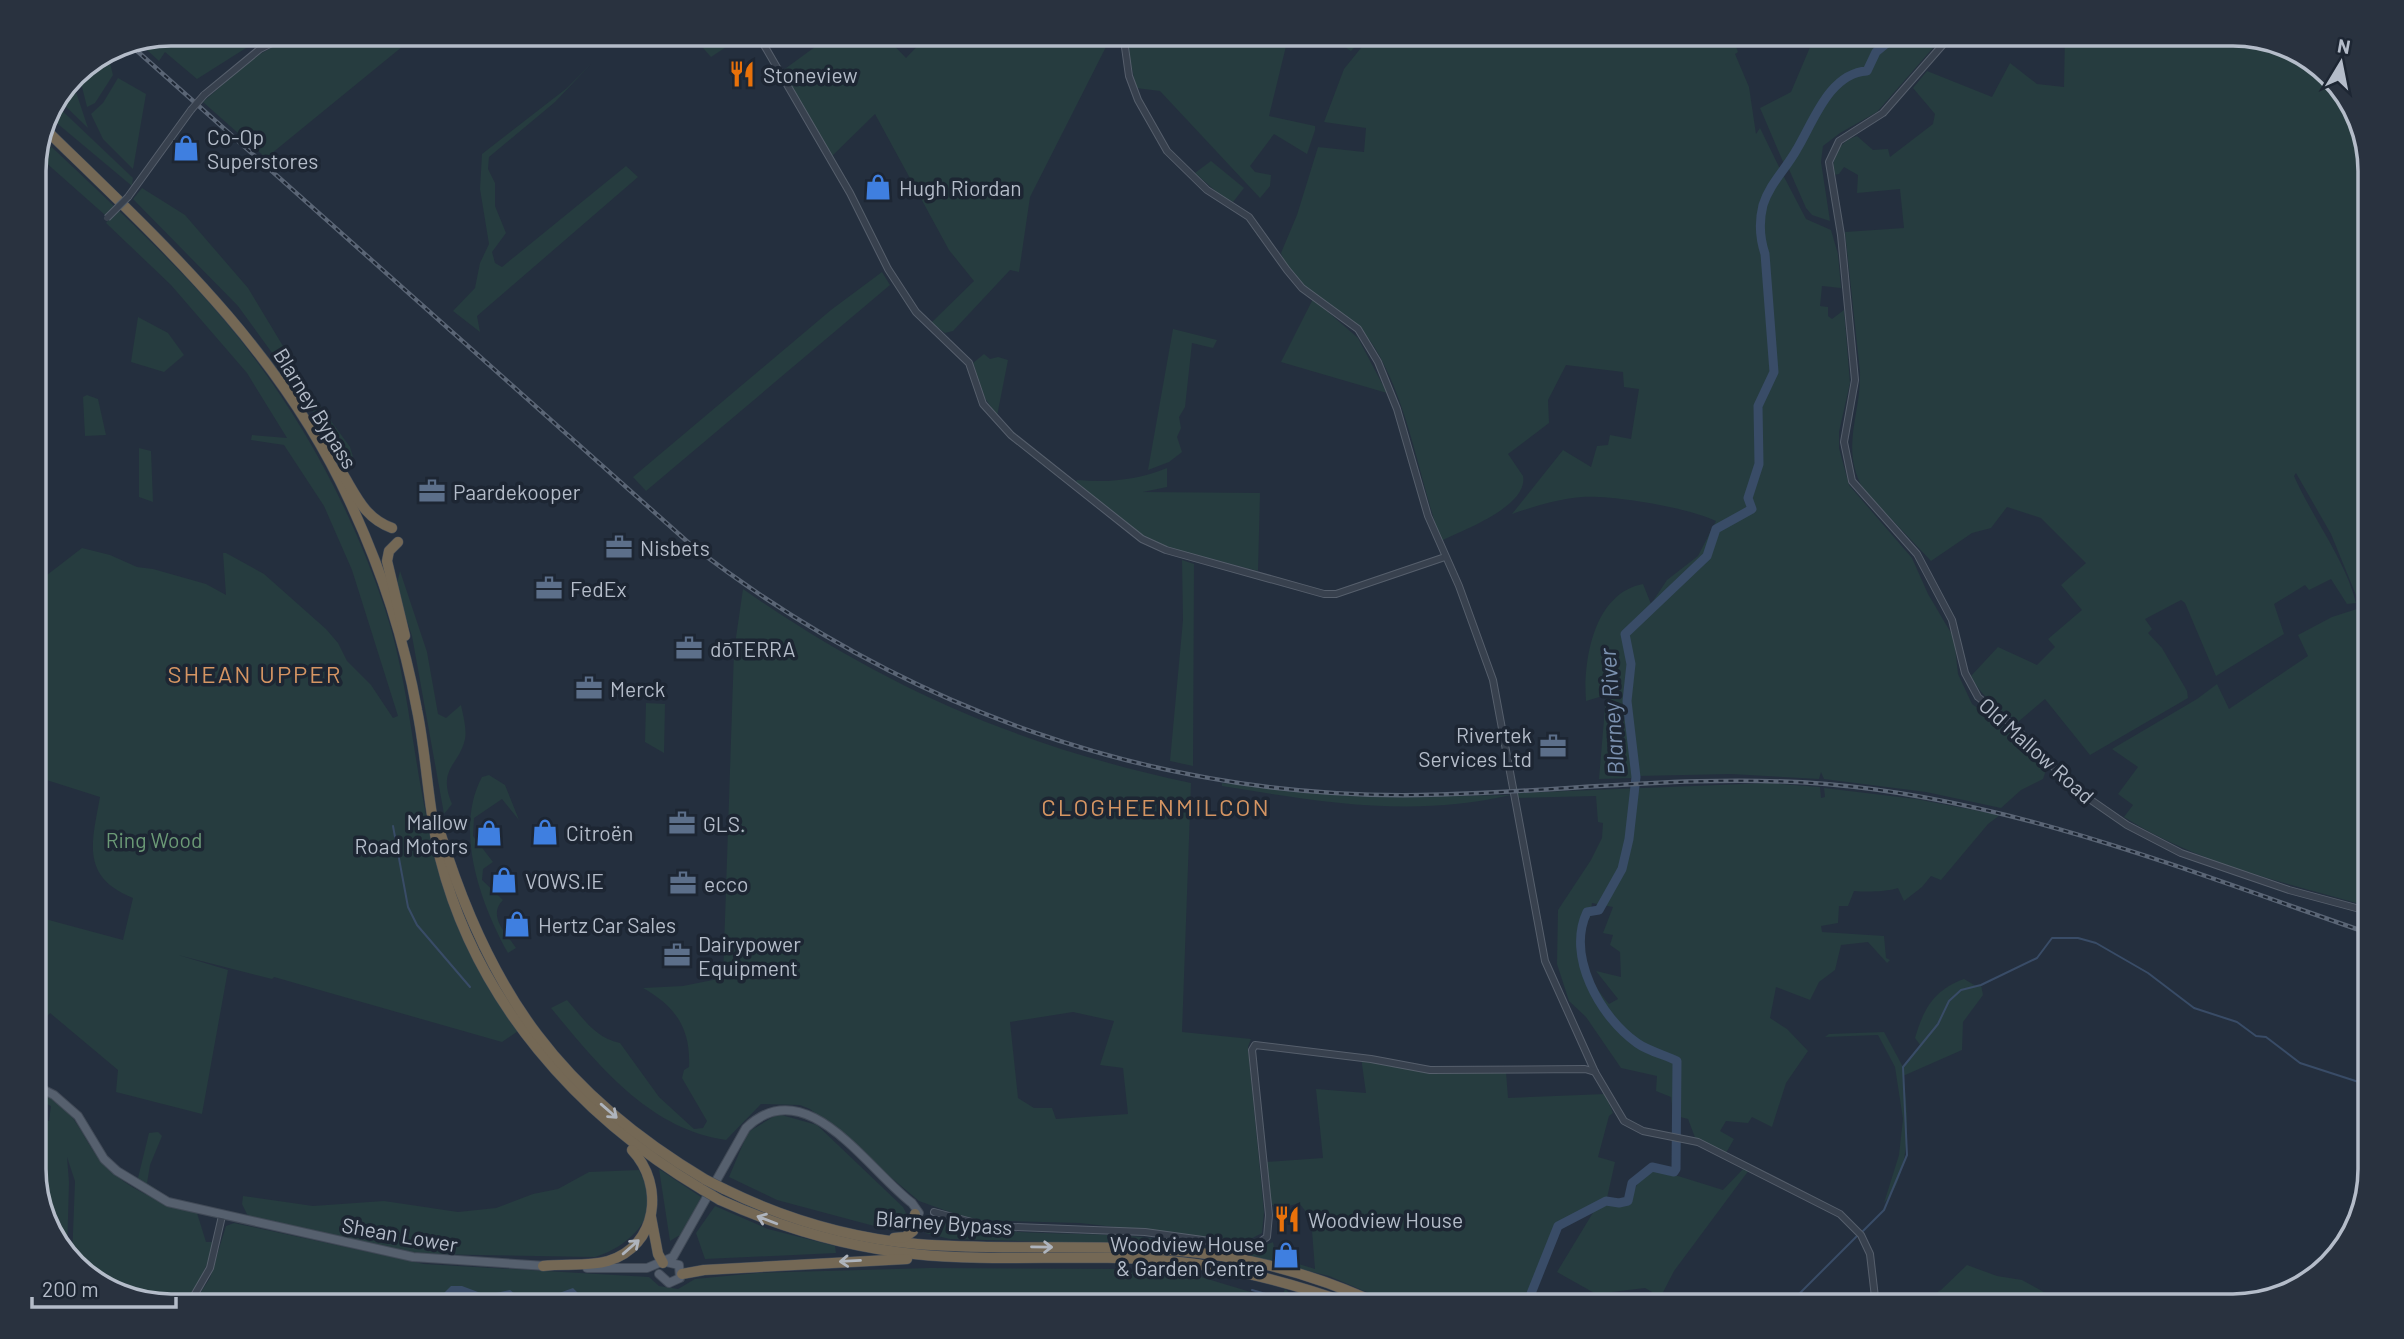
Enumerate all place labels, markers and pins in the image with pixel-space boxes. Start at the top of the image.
restaurant icon: Stoneview [727,59,757,89]
place label: Stoneview [763,62,858,87]
place label: Co-Op Superstores [207,124,318,173]
shop icon: Co-Op Superstores [171,133,201,163]
shop icon: Hugh Riordan [863,172,893,202]
place label: Hugh Riordan [899,175,1021,200]
office icon: Paardekooper [417,476,447,506]
place label: Paardekooper [453,479,581,504]
office icon: Nisbets [604,532,634,562]
place label: Nisbets [640,535,710,560]
office icon: FedEx [534,573,564,603]
place label: FedEx [570,576,626,601]
office icon: dōTERRA [674,633,704,663]
place label: dōTERRA [710,636,796,661]
office icon: Merck [574,673,604,703]
place label: Merck [610,676,665,701]
place label: Rivertek Services Ltd [1418,722,1532,771]
office icon: Rivertek Services Ltd [1538,731,1568,761]
office icon: GLS. [667,808,697,838]
place label: Mallow Road Motors [355,809,468,858]
place label: GLS. [703,811,746,836]
shop icon: Citroën [530,817,560,847]
shop icon: Mallow Road Motors [474,818,504,848]
place label: Citroën [566,820,633,845]
shop icon: VOWS.IE [489,865,519,895]
place label: VOWS.IE [525,868,604,893]
office icon: ecco [668,868,698,898]
place label: ecco [704,871,748,896]
shop icon: Hertz Car Sales [502,909,532,939]
place label: Hertz Car Sales [538,912,676,937]
place label: Dairypower Equipment [698,931,801,980]
office icon: Dairypower Equipment [662,940,692,970]
restaurant icon: Woodview House [1272,1204,1302,1234]
place label: Woodview House [1308,1207,1463,1232]
place label: Woodview House & Garden Centre [1110,1231,1265,1280]
shop icon: Woodview House & Garden Centre [1271,1240,1301,1270]

